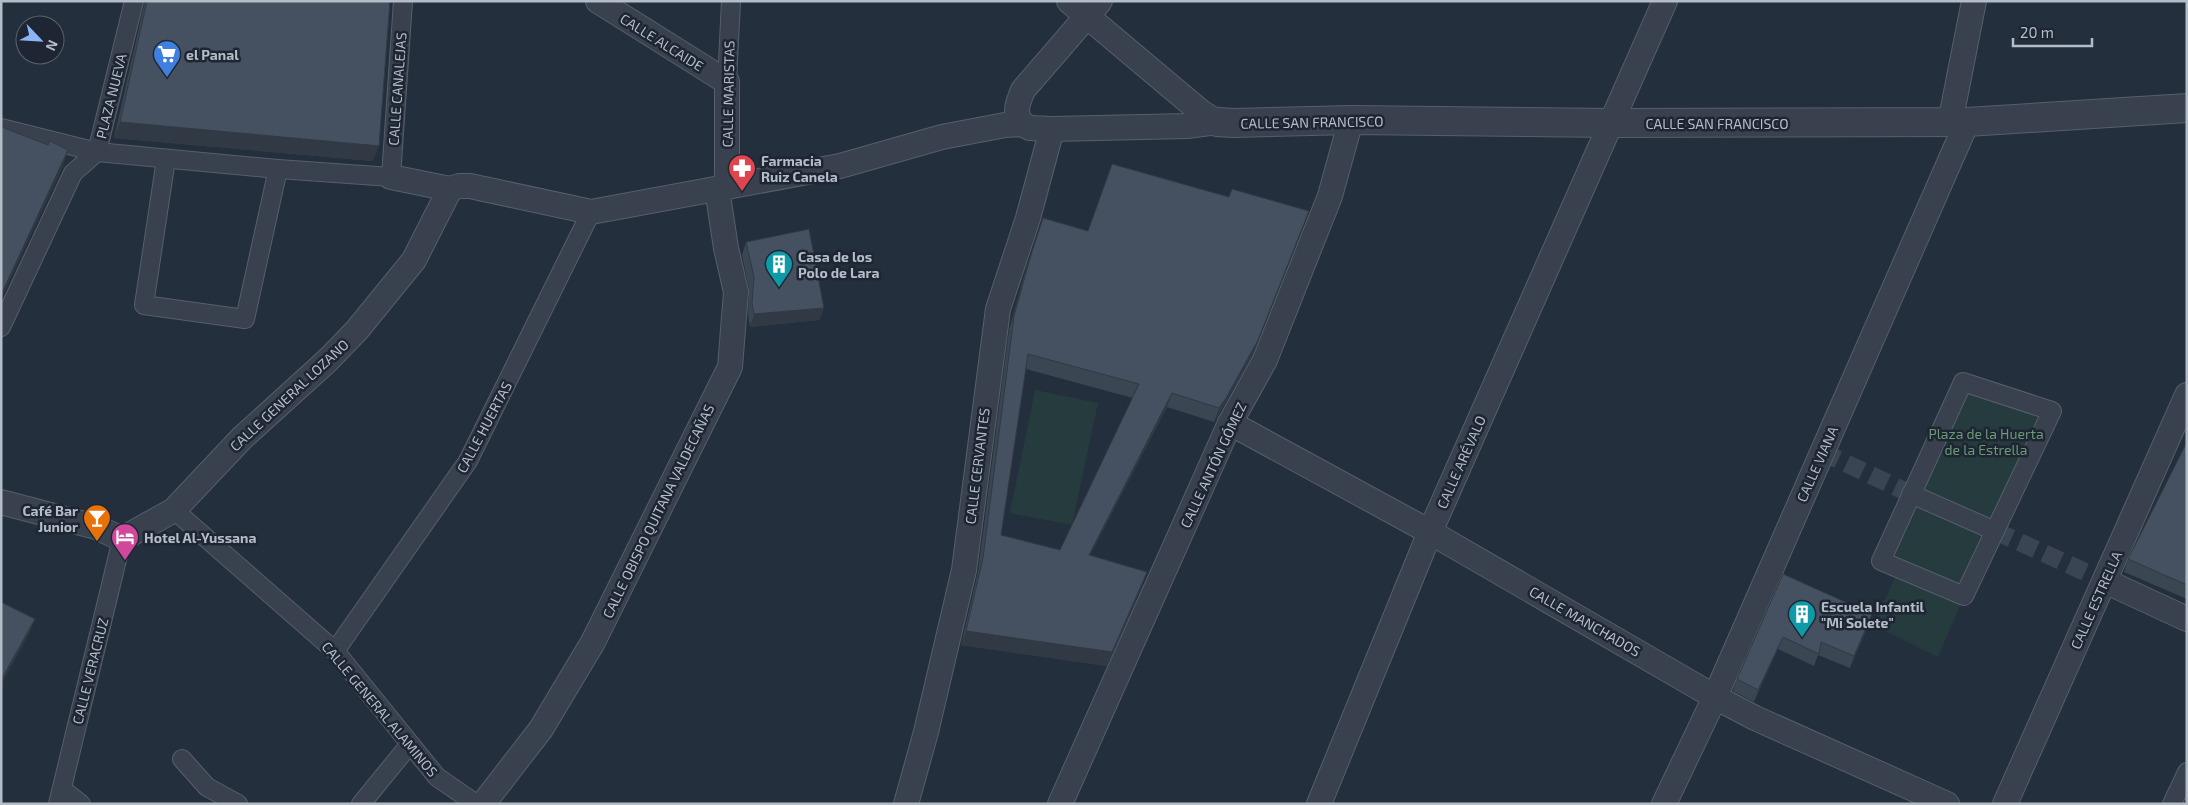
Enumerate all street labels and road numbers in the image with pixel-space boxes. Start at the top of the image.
street label: CALLE ALCAIDE [617,10,707,74]
street label: CALLE CANALEJAS [385,32,409,146]
street label: CALLE MARISTAS [719,40,737,148]
street label: PLAZA NUEVA [92,51,130,140]
street label: CALLE SAN FRANCISCO [1240,112,1384,132]
street label: CALLE SAN FRANCISCO [1645,115,1789,132]
street label: CALLE GENERAL LOZANO [226,336,352,454]
street label: CALLE HUERTAS [453,378,515,476]
street label: CALLE ANTÓN GÓMEZ [1176,399,1250,531]
street label: CALLE OBISPO QUITANA VALDECAÑAS [599,401,717,621]
street label: CALLE CERVANTES [961,407,993,525]
street label: CALLE ARÉVALO [1433,413,1489,511]
street label: CALLE VIANA [1793,423,1841,505]
street label: CALLE ESTRELLA [2067,548,2125,652]
street label: CALLE MANCHADOS [1526,582,1644,660]
street label: CALLE VERACRUZ [69,616,111,726]
street label: CALLE GENERAL ALAMINOS [319,638,442,780]

